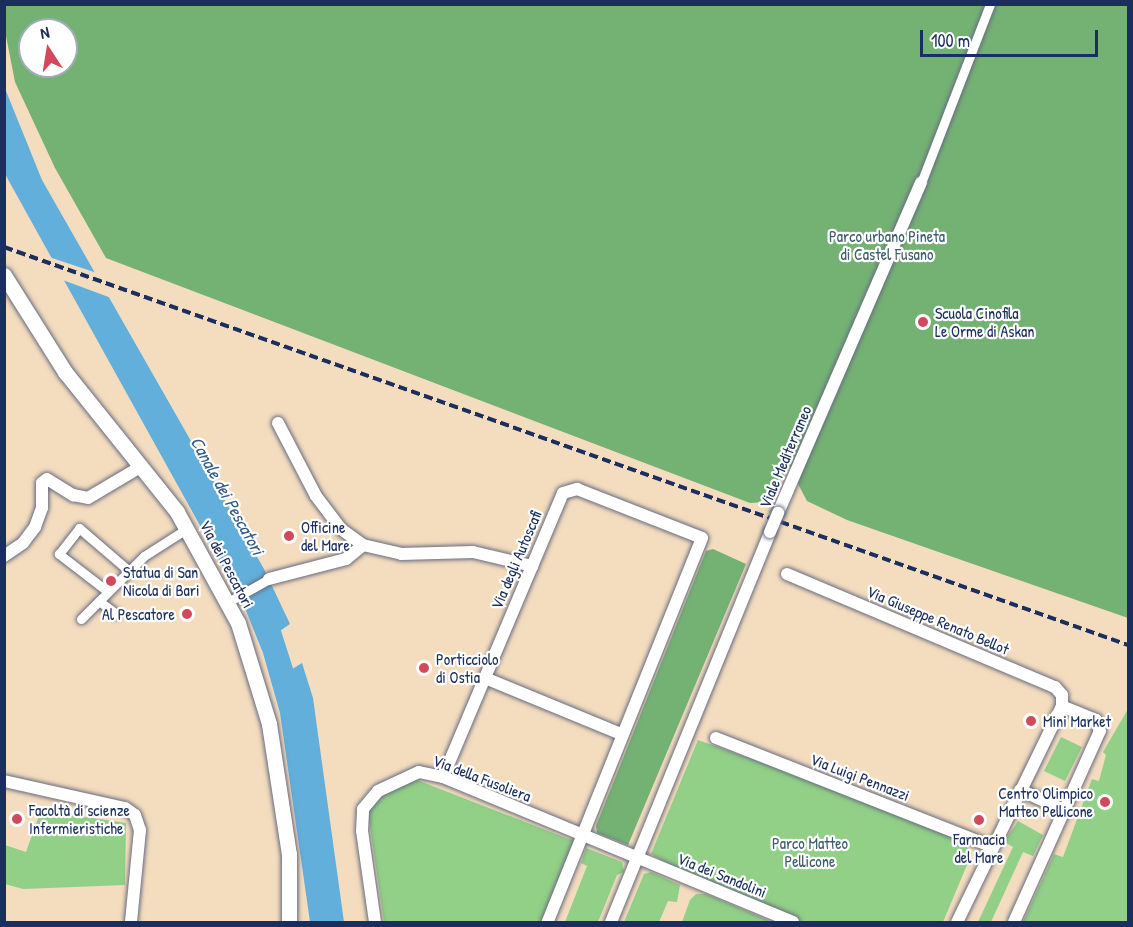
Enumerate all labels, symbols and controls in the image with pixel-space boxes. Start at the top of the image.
north arrow [18,18,78,78]
scale bar [923,18,1102,56]
text: N [38,21,51,44]
text: 100 m [931,28,970,53]
park label: Parco urbano Pineta di Castel Fusano [829,226,945,264]
place label: Scuola Cinofila Le Orme di Askan [935,303,1035,341]
marker: Scuola Cinofila Le Orme di Askan [916,315,930,329]
street label: Viale Mediterraneo [755,403,815,511]
water label: Canale dei Pescatori [186,433,268,559]
street label: Via degli Autoscafi [487,508,545,612]
street label: Via dei Pescatori [196,517,258,611]
place label: Officine del Mare [301,517,350,555]
marker: Officine del Mare [282,529,296,543]
place label: Statua di San Nicola di Bari [123,562,200,600]
marker: Statua di San Nicola di Bari [104,574,118,588]
street label: Via Giuseppe Renato Bellot [864,581,1012,659]
place label: Al Pescatore [102,604,175,624]
marker: Al Pescatore [180,607,194,621]
place label: Porticciolo di Ostia [436,649,499,687]
marker: Porticciolo di Ostia [417,661,431,675]
place label: Mini Market [1043,711,1111,731]
marker: Mini Market [1024,714,1038,728]
street label: Via Luigi Pennazzi [808,749,912,805]
street label: Via della Fusoliera [430,750,534,806]
place label: Centro Olimpico Matteo Pellicone [998,783,1093,821]
marker: Centro Olimpico Matteo Pellicone [1098,795,1112,809]
place label: Facoltà di scienze Infermieristiche [29,800,130,838]
marker: Facoltà di scienze Infermieristiche [10,812,24,826]
marker: Farmacia del Mare [972,813,986,827]
place label: Farmacia del Mare [953,829,1005,867]
park label: Parco Matteo Pellicone [772,833,848,871]
street label: Via dei Sandolini [675,848,769,902]

